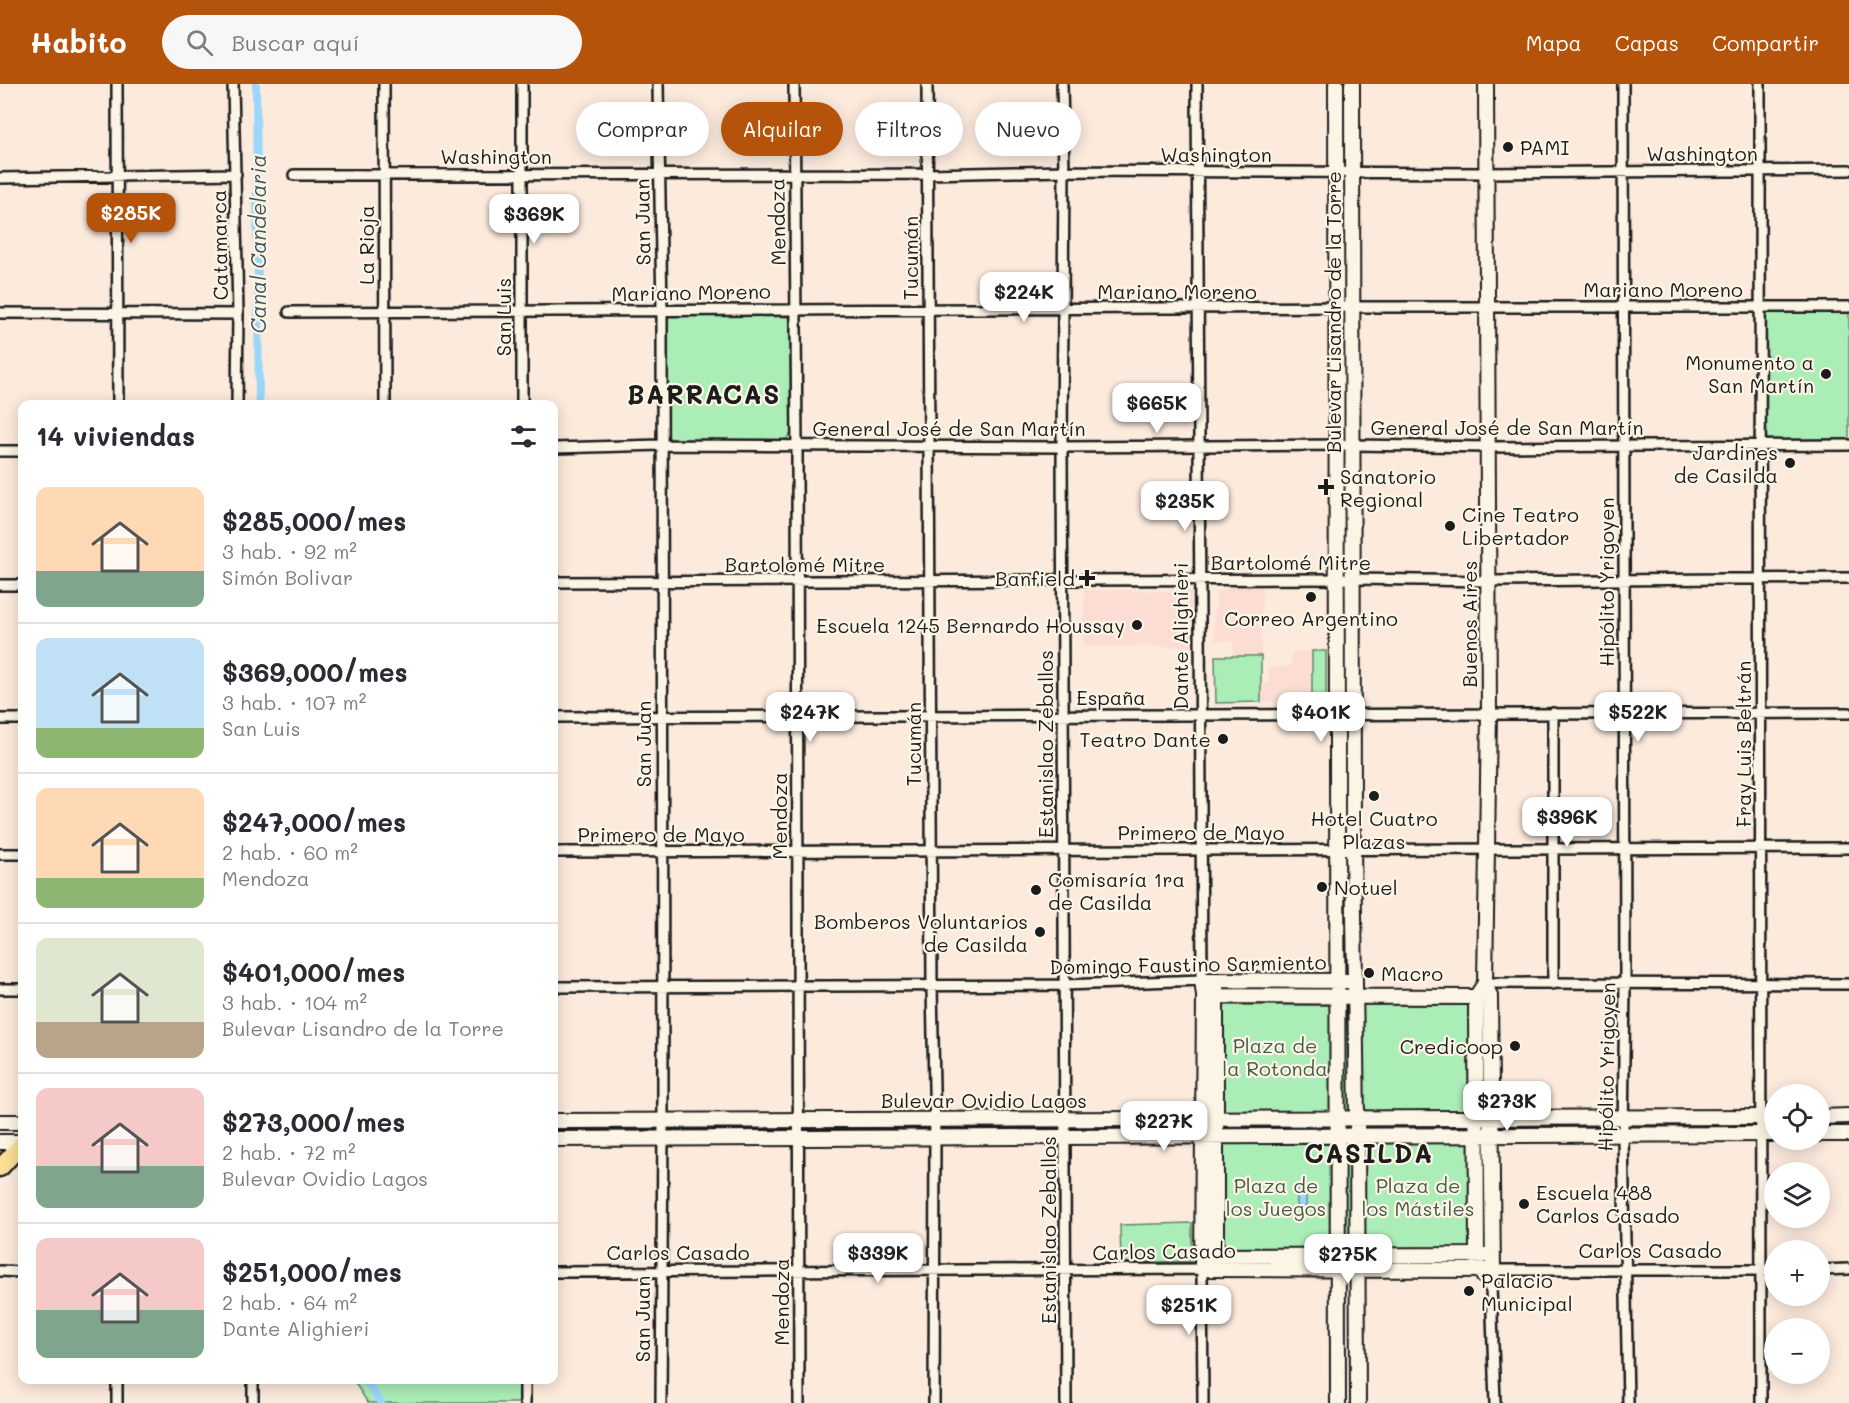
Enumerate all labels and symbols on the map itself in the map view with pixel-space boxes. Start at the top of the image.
place label: PAMI [1520,134,1569,160]
marker: PAMI [1501,140,1515,154]
street label: Washington [1646,140,1758,166]
street label: Washington [1160,141,1272,167]
street label: Washington [440,143,552,169]
water label: Canal Candelaria [244,154,271,334]
street label: Bulevar Lisandro de la Torre [1320,171,1346,453]
street label: San Juan [628,178,656,266]
street label: Mendoza [763,178,791,266]
street label: Catamarca [205,189,233,301]
pin: $285K [89,193,173,244]
pin: $369K [492,194,576,245]
street label: La Rioja [353,205,379,285]
street label: Tucumán [897,216,923,300]
pin: $224K [982,272,1066,323]
street label: Mariano Moreno [1583,276,1743,302]
street label: San Luis [490,278,516,356]
street label: Mariano Moreno [611,278,771,306]
street label: Mariano Moreno [1097,278,1257,304]
place label: Monumento a San Martín [1685,349,1814,398]
marker: Monumento a San Martín [1819,367,1833,381]
district label: BARRACAS [627,377,781,411]
pin: $665K [1115,383,1199,434]
street label: General José de San Martín [1370,414,1644,440]
street label: General José de San Martín [812,415,1086,441]
place label: Jardines de Casilda [1674,439,1778,488]
marker: Jardines de Casilda [1783,456,1797,470]
place label: Sanatorio Regional [1340,463,1436,512]
marker: Sanatorio Regional [1317,478,1335,496]
pin: $235K [1143,481,1227,532]
street label: Hipólito Yrigoyen [1593,497,1619,667]
place label: Cine Teatro Libertador [1462,501,1579,550]
marker: Cine Teatro Libertador [1443,519,1457,533]
street label: Bartolomé Mitre [1211,549,1371,575]
street label: Bartolomé Mitre [725,551,885,577]
street label: Buenos Aires [1456,561,1482,687]
street label: Dante Alighieri [1167,562,1193,710]
place label: Banfield [995,565,1075,591]
marker: Banfield [1080,571,1094,585]
marker: Correo Argentino [1304,590,1318,604]
place label: Correo Argentino [1224,605,1398,631]
place label: Escuela 1245 Bernardo Houssay [816,612,1125,638]
marker: Escuela 1245 Bernardo Houssay [1130,618,1144,632]
street label: Estanislao Zeballos [1032,650,1058,838]
street label: Fray Luis Beltrán [1730,661,1756,827]
street label: España [1076,684,1146,710]
pin: $247K [768,692,852,743]
pin: $401K [1279,692,1363,743]
pin: $522K [1596,692,1680,743]
street label: San Juan [630,701,656,787]
street label: Tucumán [900,702,926,786]
place label: Teatro Dante [1079,726,1211,752]
marker: Teatro Dante [1216,732,1230,746]
street label: Mendoza [766,772,792,860]
marker: Hotel Cuatro Plazas [1367,789,1381,803]
pin: $396K [1525,797,1609,848]
place label: Hotel Cuatro Plazas [1310,805,1438,854]
street label: Primero de Mayo [1117,819,1285,845]
street label: Primero de Mayo [577,821,745,847]
place label: Comisaría 1ra de Casilda [1048,866,1185,915]
place label: Notuel [1334,874,1398,900]
marker: Notuel [1315,880,1329,894]
marker: Comisaría 1ra de Casilda [1029,883,1043,897]
place label: Bomberos Voluntarios de Casilda [814,908,1028,957]
marker: Bomberos Voluntarios de Casilda [1033,925,1047,939]
street label: Domingo Faustino Sarmiento [1049,949,1327,979]
place label: Macro [1381,960,1443,986]
marker: Macro [1362,966,1376,980]
street label: Hipólito Yrigoyen [1592,982,1620,1152]
park label: Plaza de la Rotonda [1222,1032,1328,1081]
place label: Credicoop [1400,1033,1503,1059]
marker: Credicoop [1508,1039,1522,1053]
pin: $273K [1465,1081,1549,1132]
street label: Bulevar Ovidio Lagos [881,1087,1087,1113]
pin: $227K [1122,1101,1206,1152]
street label: Estanislao Zeballos [1035,1136,1061,1324]
district label: CASILDA [1304,1136,1434,1170]
park label: Plaza de los Juegos [1226,1172,1326,1221]
park label: Plaza de los Mástiles [1361,1172,1475,1221]
place label: Escuela 488 Carlos Casado [1536,1179,1679,1228]
marker: Escuela 488 Carlos Casado [1517,1197,1531,1211]
pin: $339K [836,1233,920,1284]
pin: $275K [1306,1234,1390,1285]
street label: Carlos Casado [1092,1237,1236,1265]
street label: Carlos Casado [1578,1237,1722,1263]
street label: Carlos Casado [606,1239,750,1265]
street label: Mendoza [768,1258,794,1346]
place label: Palacio Municipal [1481,1267,1573,1316]
street label: San Juan [629,1276,655,1362]
marker: Palacio Municipal [1462,1284,1476,1298]
pin: $251K [1147,1285,1231,1336]

